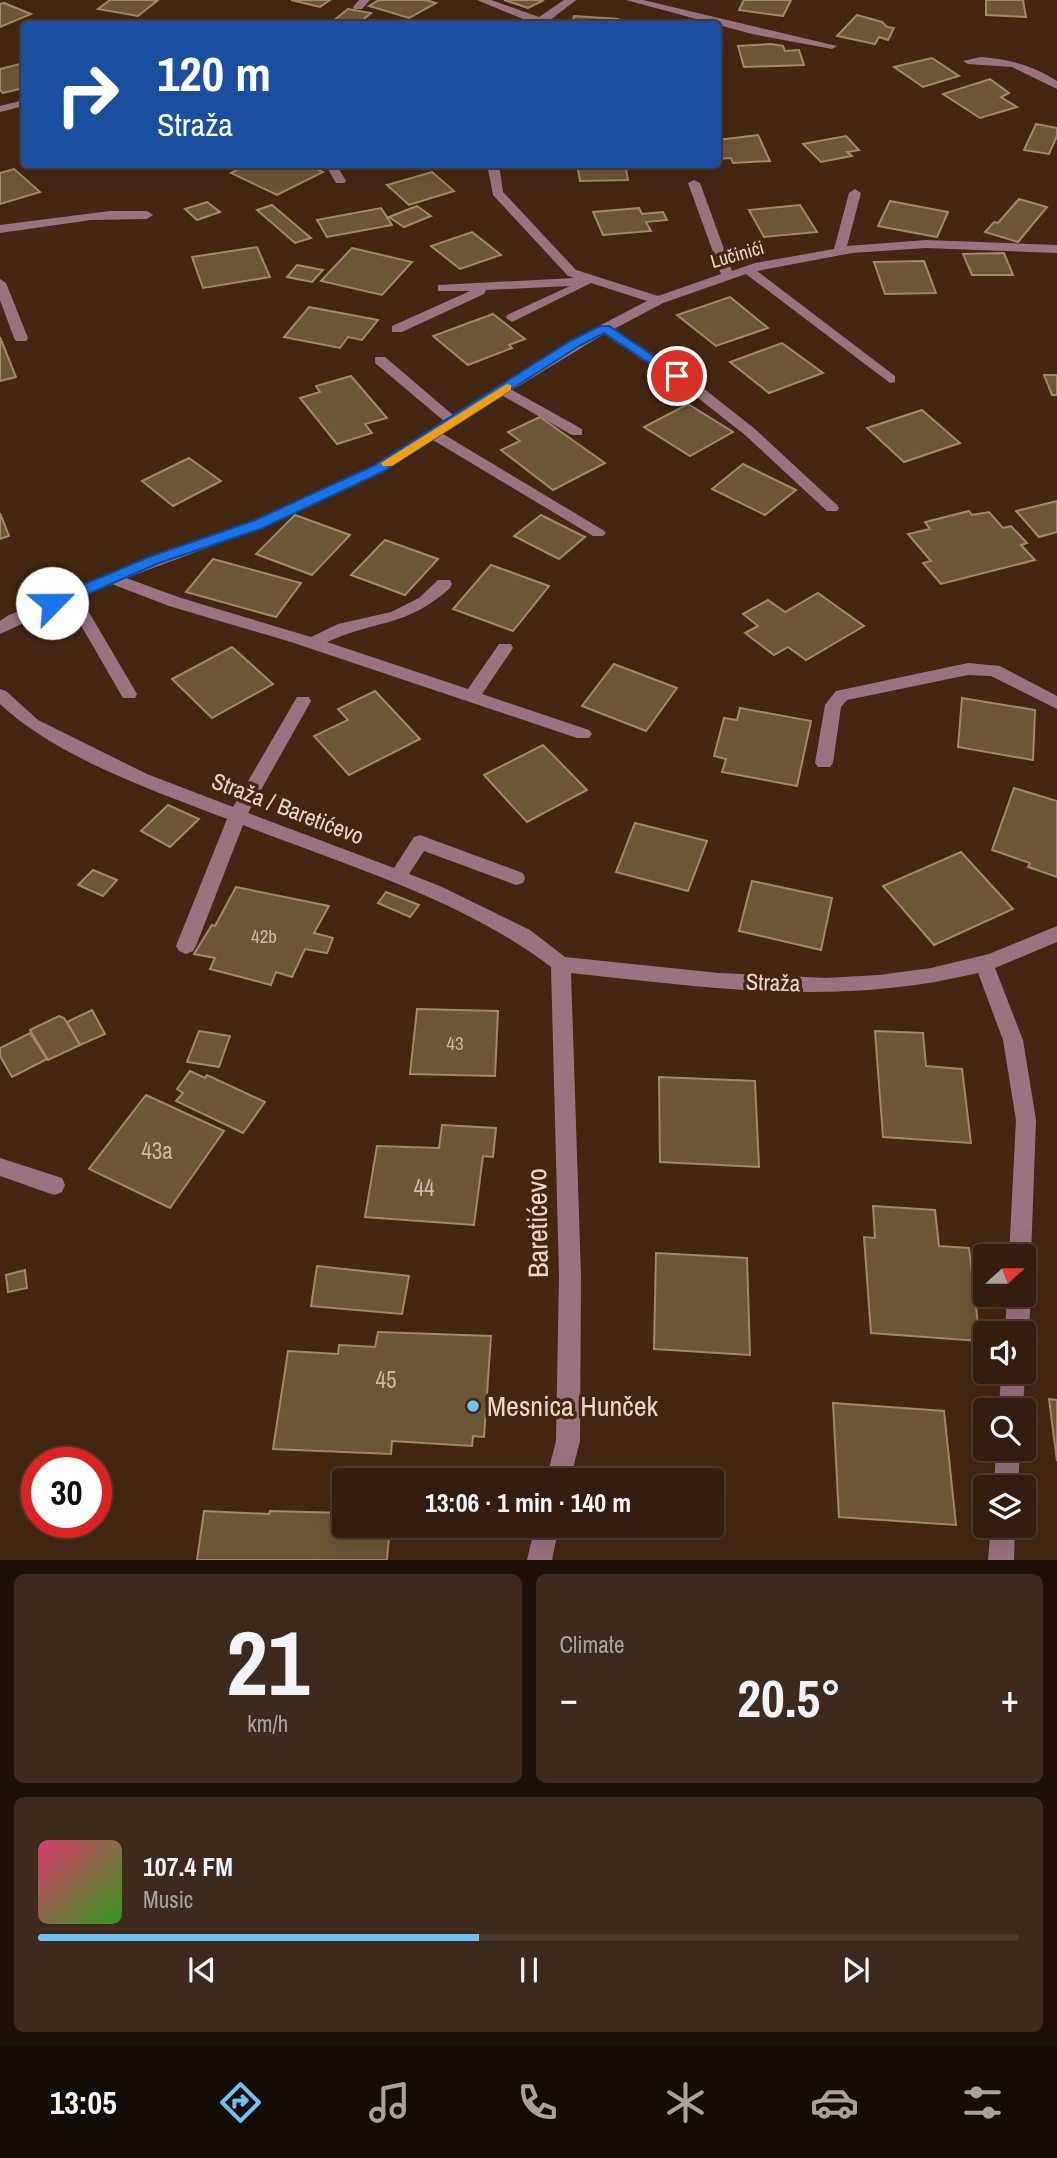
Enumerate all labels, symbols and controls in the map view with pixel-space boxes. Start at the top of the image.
text: 120 m [157,40,271,106]
icon: right [42,49,133,140]
text: Straža [157,103,233,146]
street label: Lučinići [707,234,767,274]
pin [647,346,707,406]
icon: arrive [658,357,696,395]
position arrow [15,566,89,640]
street label: Straža / Baretićevo [208,765,368,851]
house number: 42b [251,923,277,949]
street label: Straža [745,966,801,998]
house number: 43 [446,1030,464,1056]
house number: 43a [141,1135,173,1166]
street label: Baretićevo [517,1168,557,1278]
house number: 44 [414,1172,435,1203]
north arrow [973,1244,1036,1307]
map controls [973,1244,1036,1538]
button: sound [973,1321,1036,1384]
house number: 45 [376,1364,396,1395]
place label: Mesnica Hunček [487,1387,659,1425]
marker: Mesnica Hunček [465,1398,481,1414]
button: search [973,1398,1036,1461]
speed limit sign: 30 [21,1447,112,1538]
button: layers [973,1475,1036,1538]
text: 13:06 · 1 min · 140 m [425,1485,631,1520]
text: 21 [226,1601,309,1723]
text: Climate [560,1629,624,1660]
text: 20.5° [737,1663,841,1733]
text: − [560,1673,578,1724]
text: + [1001,1673,1019,1724]
text: km/h [247,1708,288,1739]
text: 107.4 FM [143,1849,233,1884]
text: Music [143,1884,193,1915]
icon: previous [183,1951,221,1989]
icon: pause [510,1951,548,1989]
icon: next [837,1951,875,1989]
icon: directions [216,2078,265,2127]
icon: music [365,2078,414,2127]
icon: phone [513,2078,562,2127]
icon: climate [661,2078,710,2127]
icon: car [810,2078,859,2127]
icon: filters [958,2078,1007,2127]
text: 13:05 [50,2081,117,2124]

